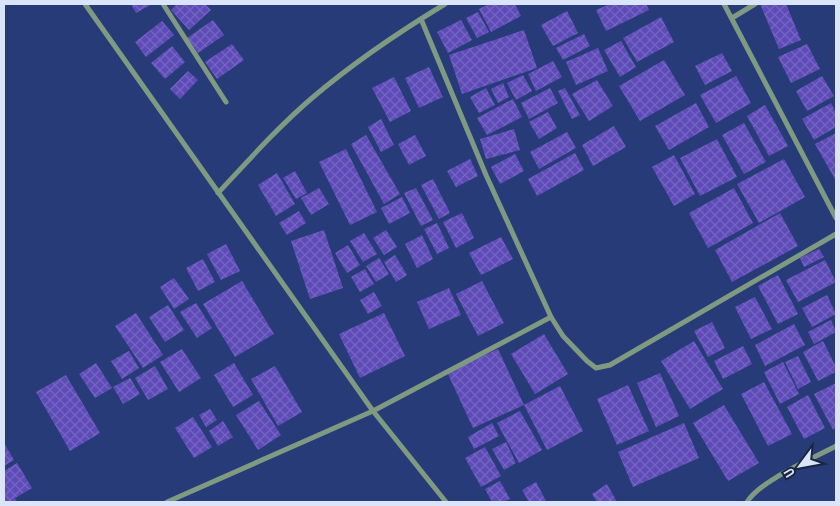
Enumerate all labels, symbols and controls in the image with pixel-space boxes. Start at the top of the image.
north arrow [775,441,825,491]
text: U [779,465,799,481]

